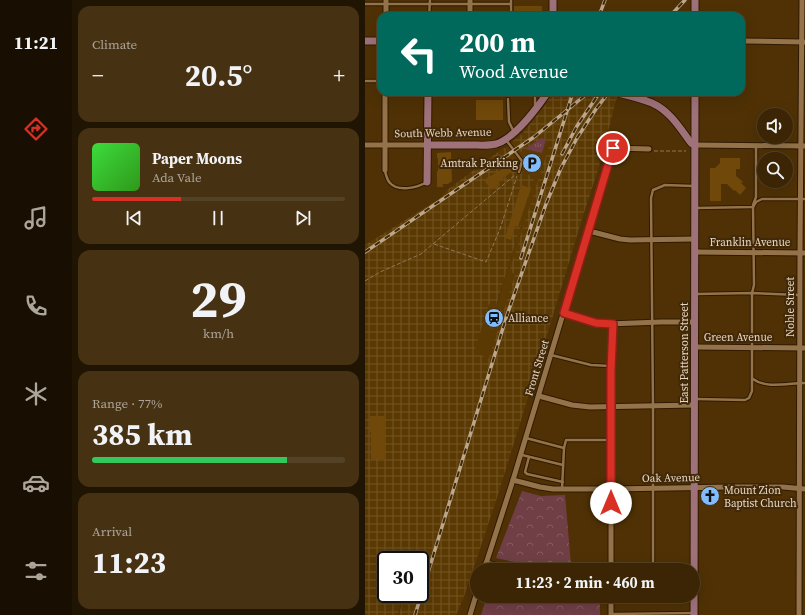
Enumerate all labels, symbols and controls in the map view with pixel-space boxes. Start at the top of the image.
text: 200 m [459,23,536,61]
icon: left [393,28,445,80]
text: 11:21 [14,30,58,55]
text: Climate [92,36,137,53]
text: 20.5° [185,55,252,96]
text: Wood Avenue [459,59,568,84]
text: − [92,60,104,90]
text: + [333,60,345,90]
map controls [757,108,793,188]
button: sound [757,108,793,144]
icon: directions [22,115,50,143]
street label: South Webb Avenue [394,125,492,141]
pin [596,131,630,165]
icon: arrive [602,137,624,159]
text: Paper Moons [152,148,242,169]
parking icon: Amtrak Parking [521,152,543,174]
button: search [757,152,793,188]
place label: Amtrak Parking [440,156,518,171]
text: Ada Vale [152,169,202,186]
icon: music [22,204,50,232]
icon: previous [123,207,145,229]
icon: pause [207,207,229,229]
icon: next [292,207,314,229]
street label: Franklin Avenue [710,235,791,250]
text: 29 [190,263,247,334]
street label: Noble Street [783,277,798,337]
icon: phone [22,292,50,320]
street label: East Patterson Street [677,302,692,404]
station icon: Alliance [483,307,505,329]
place label: Alliance [508,311,549,326]
text: km/h [203,325,234,342]
street label: Green Avenue [704,330,773,345]
street label: Front Street [521,338,553,398]
icon: climate [22,380,50,408]
text: Range · 77% [92,395,163,412]
text: 385 km [92,414,192,455]
icon: car [22,469,50,497]
street label: Oak Avenue [642,470,701,486]
position arrow [590,482,632,524]
place label: Mount Zion Baptist Church [724,483,797,511]
church icon: Mount Zion Baptist Church [699,485,721,507]
text: Arrival [92,523,132,540]
text: 11:23 [92,542,166,583]
speed limit sign: 30 [377,551,429,603]
icon: filters [22,557,50,585]
text: 11:23 · 2 min · 460 m [516,572,655,593]

